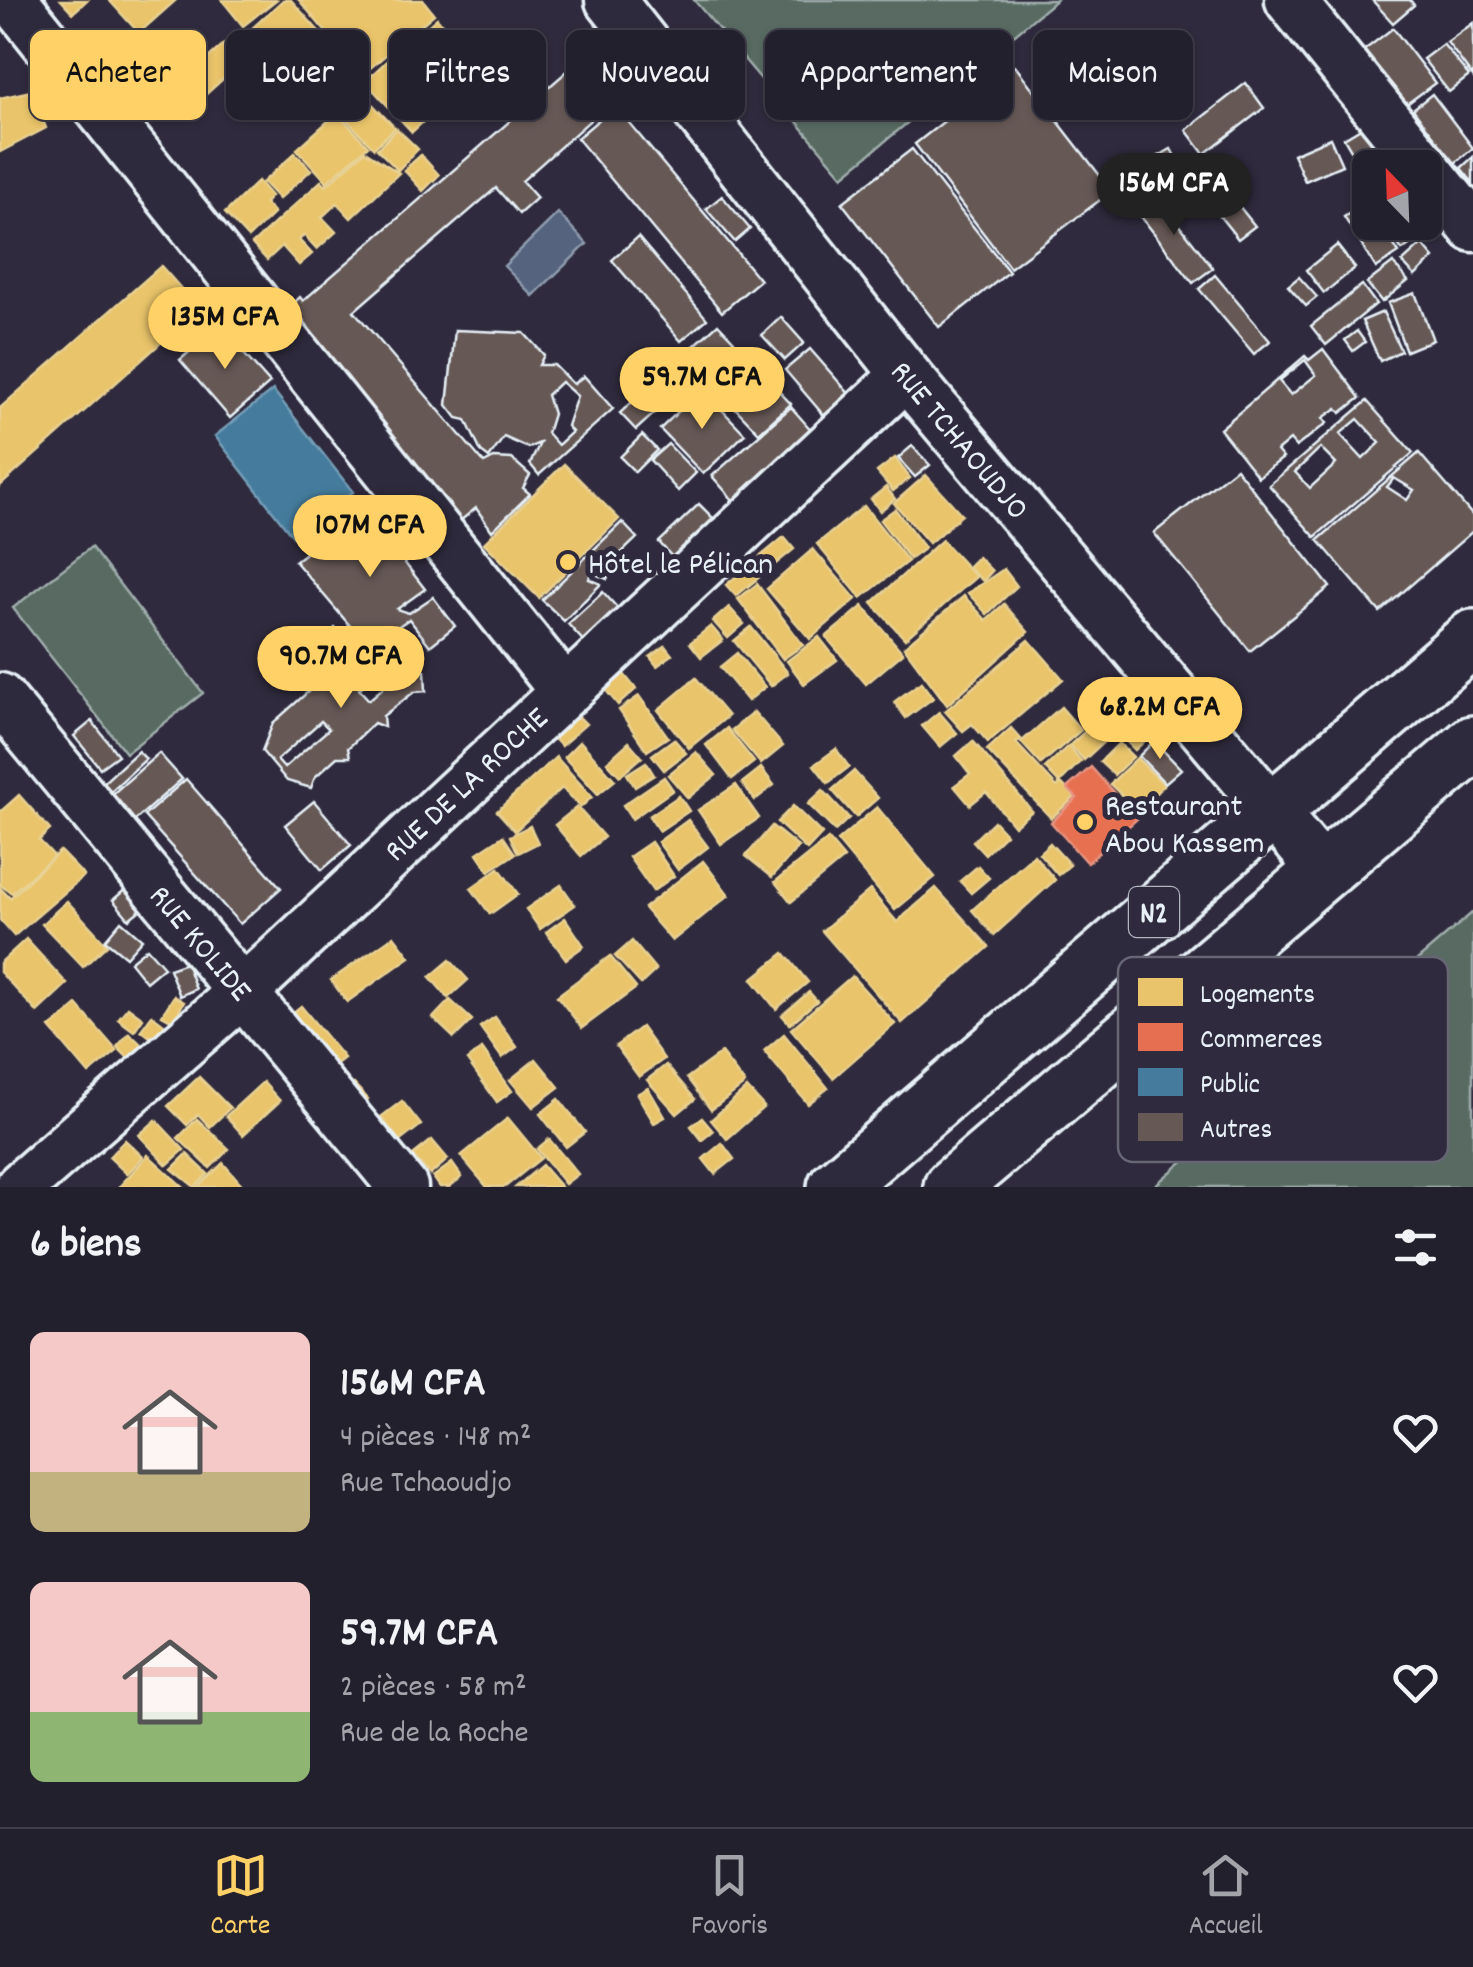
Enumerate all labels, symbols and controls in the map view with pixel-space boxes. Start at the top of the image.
chip: Acheter [30,30,206,120]
chip: Louer [226,30,369,120]
chip: Filtres [389,30,546,120]
chip: Nouveau [566,30,745,120]
chip: Appartement [765,30,1013,120]
chip: Maison [1033,30,1193,120]
north arrow [1352,150,1442,240]
map controls [1352,150,1442,240]
pin: 156M CFA [1071,153,1277,238]
text: 156M CFA [1118,162,1230,208]
pin: 135M CFA [122,287,328,372]
text: 135M CFA [170,296,280,342]
pin: 59.7M CFA [588,347,816,432]
street label: RUE TCHAOUDJO [877,352,1038,532]
text: 59.7M CFA [642,356,762,402]
pin: 107M CFA [267,495,473,580]
text: 107M CFA [315,504,425,550]
place label: Hôtel le Pélican [588,544,773,590]
marker: Hôtel le Pélican [557,551,579,573]
pin: 90.7M CFA [227,626,455,711]
text: 90.7M CFA [279,635,403,681]
pin: 68.2M CFA [1046,677,1274,762]
text: 68.2M CFA [1099,686,1221,732]
street label: RUE DE LA ROCHE [376,698,561,875]
place label: Restaurant Abou Kassem [1105,786,1265,869]
marker: Restaurant Abou Kassem [1074,811,1096,833]
street label: RUE KOLIDE [136,877,261,1014]
road number: N2 [1129,887,1179,937]
legend [1118,957,1448,1162]
text: Logements [1200,977,1315,1017]
text: Commerces [1200,1022,1323,1062]
text: Public [1200,1067,1260,1107]
text: Autres [1200,1112,1272,1152]
text: 6 biens [30,1217,142,1277]
icon: filters [1388,1220,1443,1275]
text: 156M CFA [340,1356,486,1416]
icon: home [110,1372,230,1492]
icon: heart [1388,1405,1443,1460]
text: 4 pièces · 148 m² [340,1416,532,1462]
text: Rue Tchaoudjo [340,1462,512,1508]
text: 59.7M CFA [340,1606,498,1666]
icon: home [110,1622,230,1742]
icon: heart [1388,1655,1443,1710]
text: 2 pièces · 58 m² [340,1666,527,1712]
text: Rue de la Roche [340,1712,529,1758]
tab: Carte [210,1848,270,1948]
tab: Favoris [691,1848,768,1948]
tab: Accueil [1189,1848,1263,1948]

